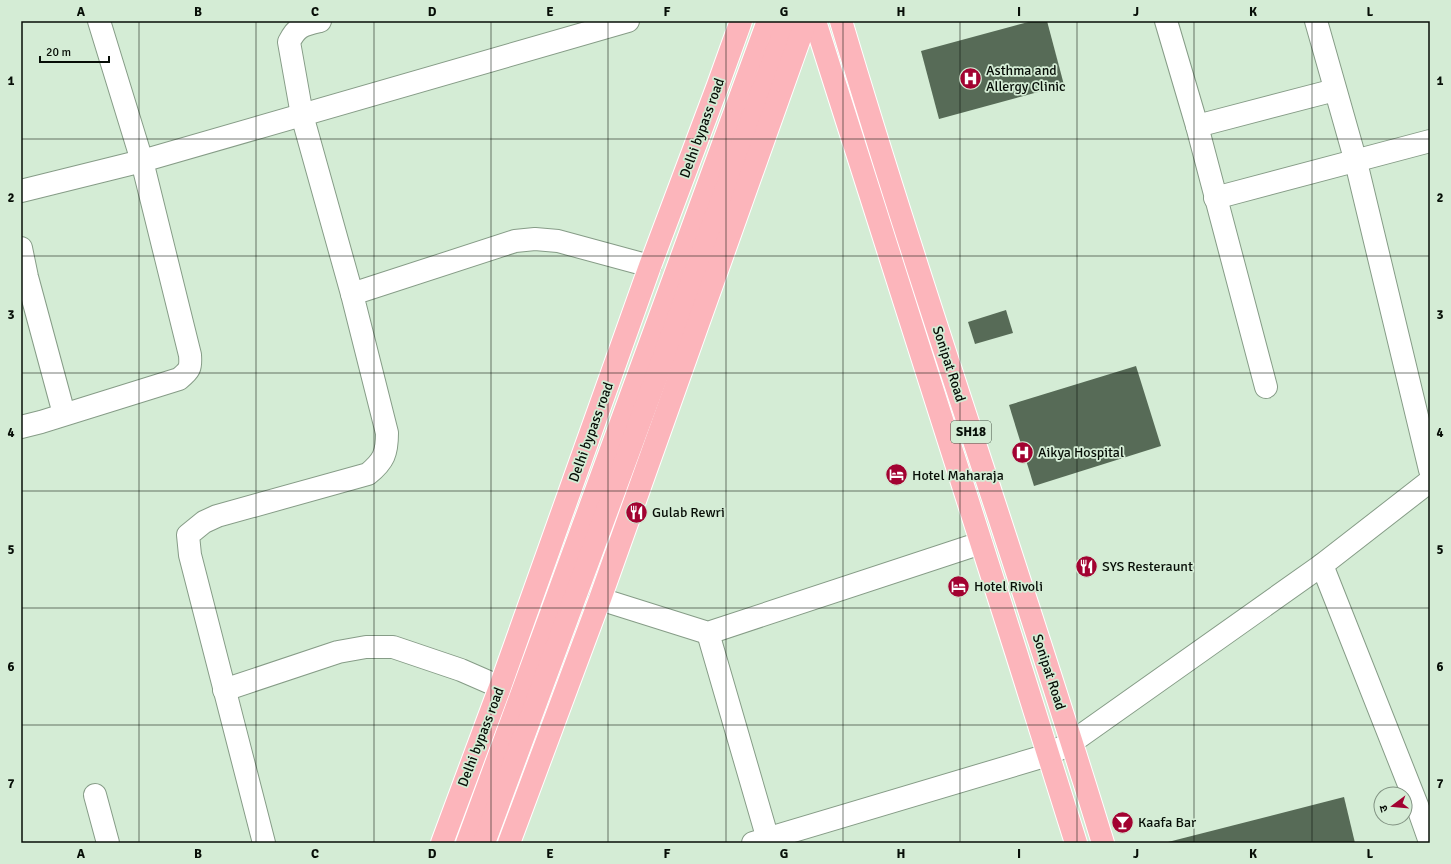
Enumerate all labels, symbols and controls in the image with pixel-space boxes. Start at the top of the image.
text: A [77,4,86,20]
text: B [194,4,202,20]
text: C [311,4,319,20]
text: D [428,4,437,20]
text: E [546,4,554,20]
text: F [664,4,671,20]
text: G [780,4,788,20]
text: H [897,4,905,20]
text: I [1017,4,1021,20]
text: J [1133,4,1139,20]
text: K [1249,4,1257,20]
text: L [1367,4,1374,20]
scale bar [40,38,109,64]
text: 20 m [46,45,71,60]
place label: Asthma and Allergy Clinic [986,62,1066,95]
hospital icon: Asthma and Allergy Clinic [958,65,984,91]
text: 1 [7,73,15,89]
text: 1 [1436,73,1444,89]
street label: Delhi bypass road [676,76,728,180]
text: 2 [7,190,15,206]
text: 2 [1436,190,1444,206]
text: 3 [7,307,15,323]
text: 3 [1436,307,1444,323]
street label: Sonipat Road [929,324,969,404]
street label: Delhi bypass road [565,380,617,484]
road number: SH18 [951,421,991,443]
text: 4 [7,425,15,441]
text: 4 [1436,425,1444,441]
hospital icon: Aikya Hospital [1009,439,1035,465]
place label: Aikya Hospital [1038,444,1124,461]
hotel icon: Hotel Maharaja [883,462,909,488]
place label: Hotel Maharaja [912,467,1004,484]
restaurant icon: Gulab Rewri [624,499,650,525]
place label: Gulab Rewri [652,504,725,521]
text: 5 [7,542,15,558]
text: 5 [1436,542,1444,558]
restaurant icon: SYS Resteraunt [1073,553,1099,579]
place label: SYS Resteraunt [1102,558,1193,575]
hotel icon: Hotel Rivoli [945,573,971,599]
place label: Hotel Rivoli [974,578,1043,595]
street label: Sonipat Road [1029,632,1069,712]
text: 6 [7,659,15,675]
text: 6 [1436,659,1444,675]
street label: Delhi bypass road [454,685,508,789]
text: 7 [7,776,15,792]
text: 7 [1436,776,1444,792]
north arrow [1373,786,1413,826]
text: उ [1377,803,1391,814]
bar icon: Kaafa Bar [1110,809,1136,835]
place label: Kaafa Bar [1138,814,1197,831]
text: A [77,846,86,862]
text: B [194,846,202,862]
text: C [311,846,319,862]
text: D [428,846,437,862]
text: E [546,846,554,862]
text: F [664,846,671,862]
text: G [780,846,788,862]
text: H [897,846,905,862]
text: I [1017,846,1021,862]
text: J [1133,846,1139,862]
text: K [1249,846,1257,862]
text: L [1367,846,1374,862]

